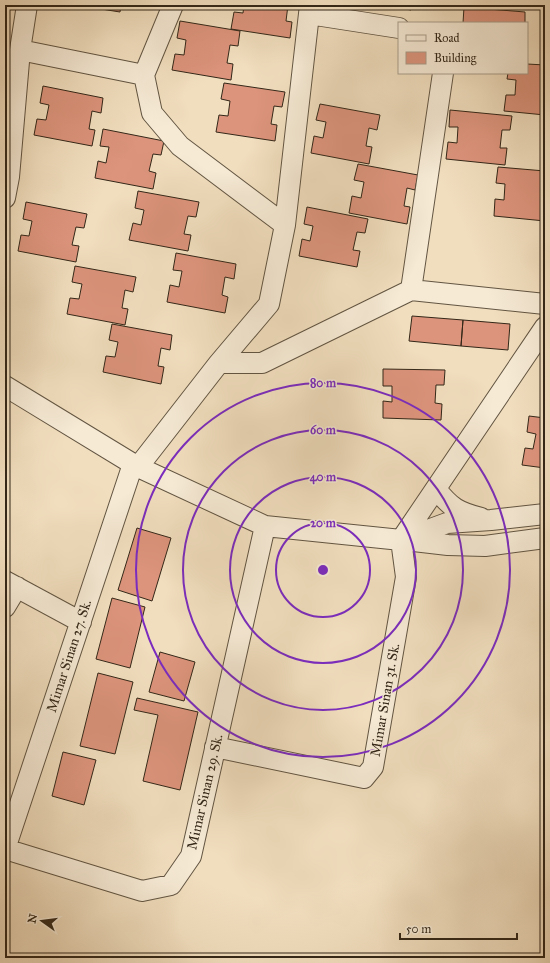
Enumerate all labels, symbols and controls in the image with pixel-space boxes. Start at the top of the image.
legend [398,22,528,74]
text: Road [434,31,460,45]
text: Building [434,51,477,66]
text: 80 m [310,376,337,390]
text: 60 m [310,423,337,437]
text: 40 m [310,470,337,485]
text: 20 m [310,516,337,530]
centre of rings [316,563,330,577]
street label: Mimar Sinan 27. Sk. [43,597,95,714]
street label: Mimar Sinan 31. Sk. [367,642,403,758]
street label: Mimar Sinan 29. Sk. [183,733,227,851]
north arrow [22,901,62,941]
text: N [25,912,40,925]
scale bar [400,915,517,941]
text: 50 m [406,922,431,936]

